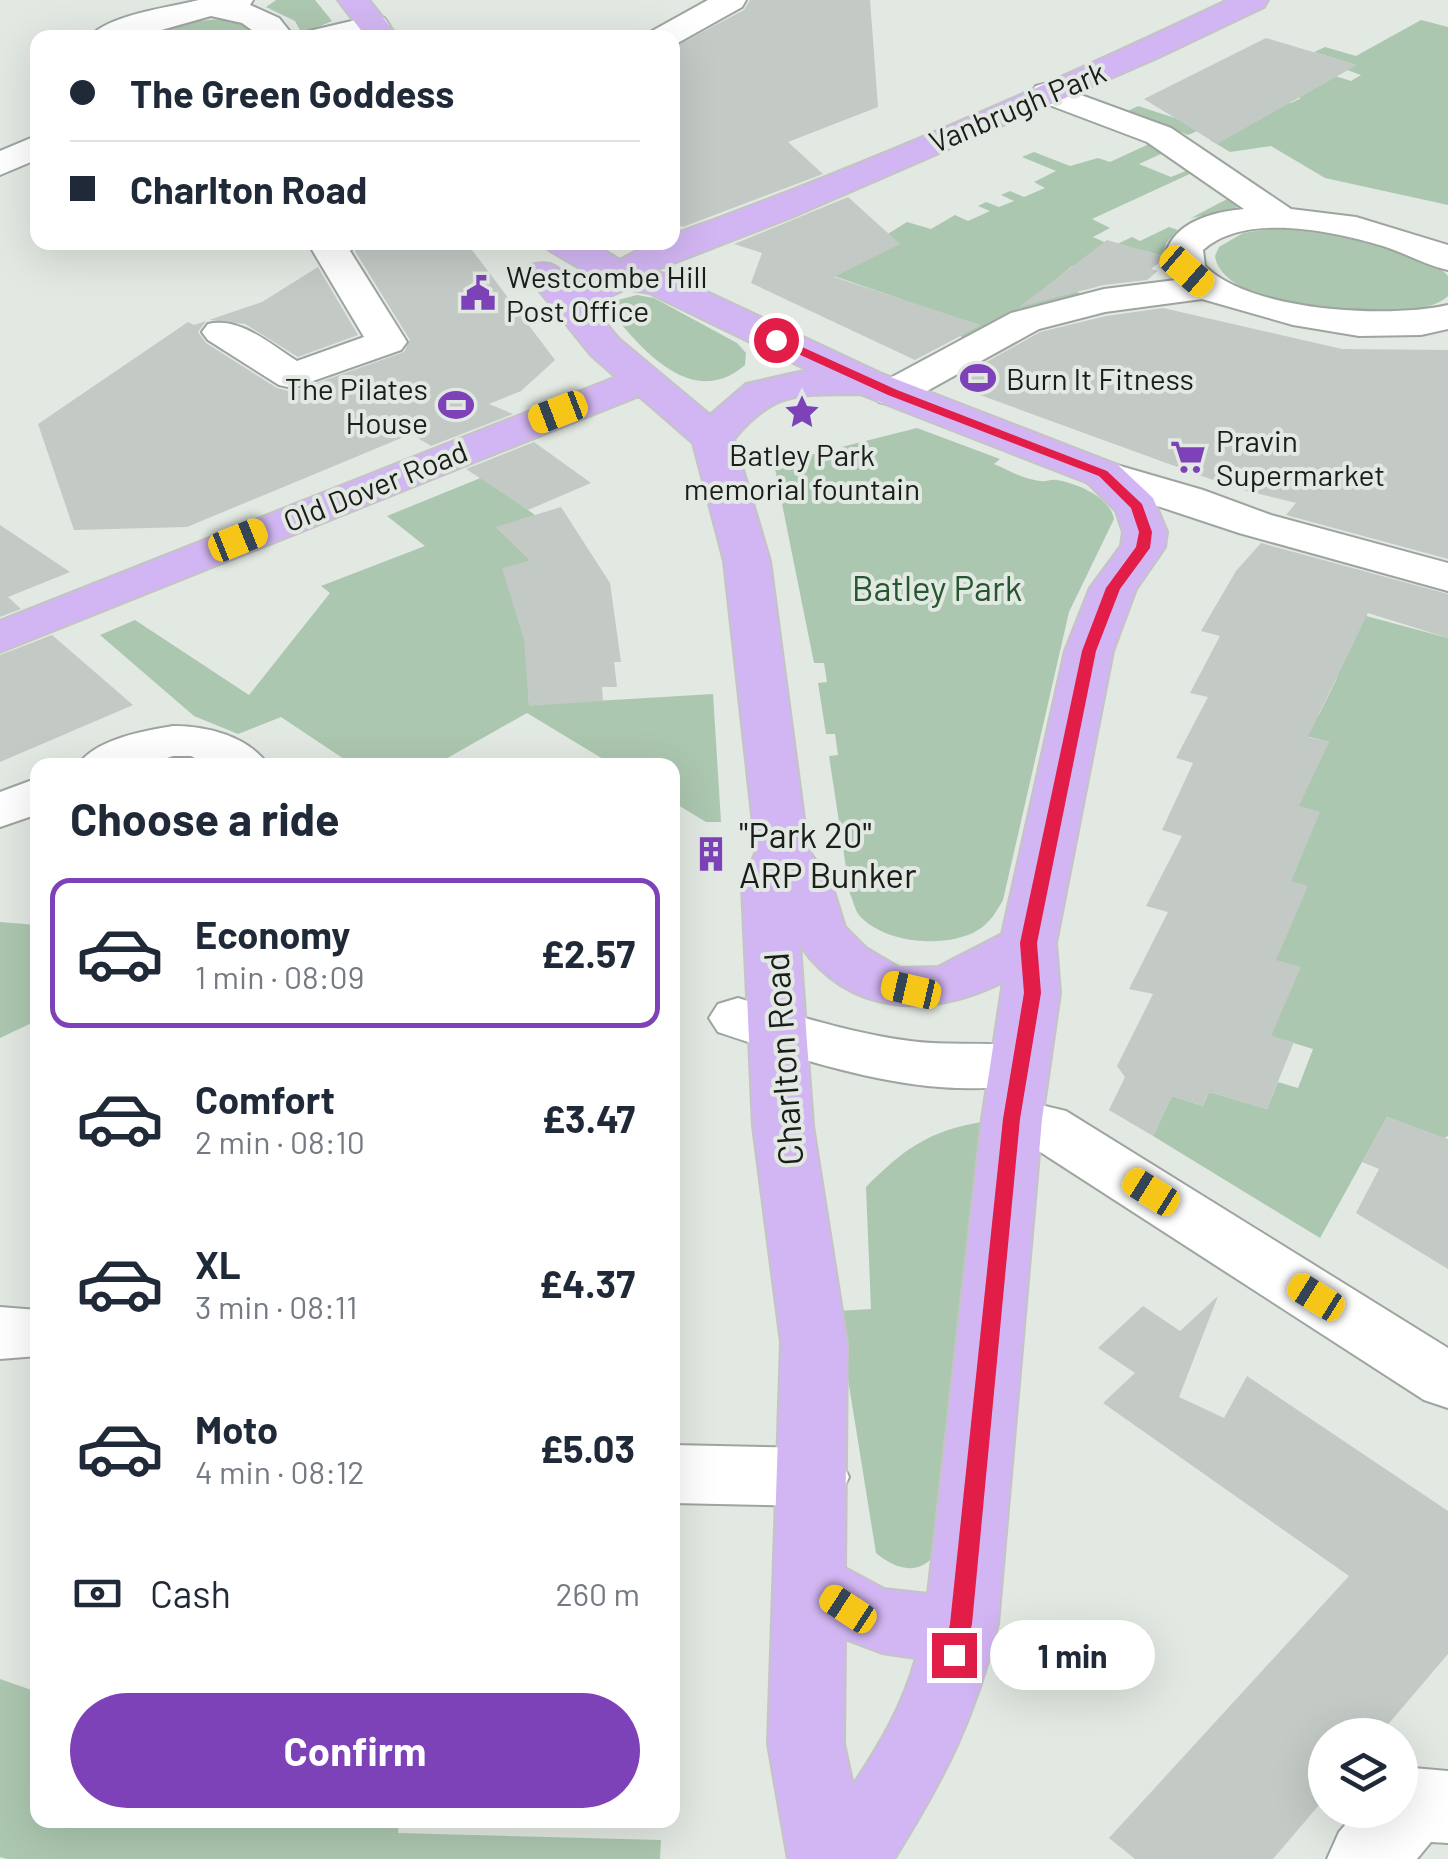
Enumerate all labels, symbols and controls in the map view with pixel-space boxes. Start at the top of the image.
street label: Vanbrugh Park [923,53,1111,159]
text: The Green Goddess [130,70,454,116]
text: Charlton Road [130,166,367,212]
car [1155,240,1219,302]
place label: Westcombe Hill Post Office [506,258,707,328]
public building icon: Westcombe Hill Post Office [459,274,497,312]
route start [754,318,799,363]
sports icon: Burn It Fitness [959,359,997,397]
place label: Burn It Fitness [1006,360,1194,396]
place label: The Pilates House [285,370,428,440]
sports icon: The Pilates House [437,386,475,424]
car [525,387,591,437]
place icon: Batley Park memorial fountain [783,393,821,431]
place label: Pravin Supermarket [1216,422,1385,492]
street label: Old Dover Road [278,432,472,538]
place label: Batley Park memorial fountain [684,436,920,506]
supermarket icon: Pravin Supermarket [1169,438,1207,476]
car [205,515,271,565]
park label: Batley Park [852,566,1022,608]
text: Choose a ride [70,791,340,845]
place label: "Park 20" ARP Bunker [739,813,917,895]
building icon: "Park 20" ARP Bunker [692,835,730,873]
icon: car [75,908,165,998]
text: Economy [195,911,350,957]
text: £2.57 [541,930,635,976]
street label: Charlton Road [754,951,810,1167]
text: 1 min · 08:09 [195,957,364,995]
car [878,969,944,1011]
icon: car [75,1073,165,1163]
text: Comfort [195,1076,335,1122]
text: £3.47 [542,1095,635,1141]
text: 2 min · 08:10 [195,1122,365,1160]
car [1118,1163,1184,1221]
icon: car [75,1238,165,1328]
text: XL [195,1241,241,1287]
text: £4.37 [539,1260,635,1306]
car [1283,1268,1349,1326]
text: 3 min · 08:11 [195,1287,357,1325]
icon: car [75,1403,165,1493]
text: Moto [195,1406,278,1452]
text: £5.03 [540,1425,635,1471]
text: 4 min · 08:12 [195,1452,364,1490]
icon: cash [70,1566,125,1621]
text: Cash [150,1570,231,1616]
text: 260 m [555,1574,640,1612]
car [815,1580,881,1638]
callout: 1 min [989,1620,1154,1690]
route end [932,1633,977,1678]
text: 1 min [1037,1636,1108,1674]
button: Confirm [70,1693,640,1808]
map controls [1308,1718,1418,1828]
button: layers [1308,1718,1418,1828]

